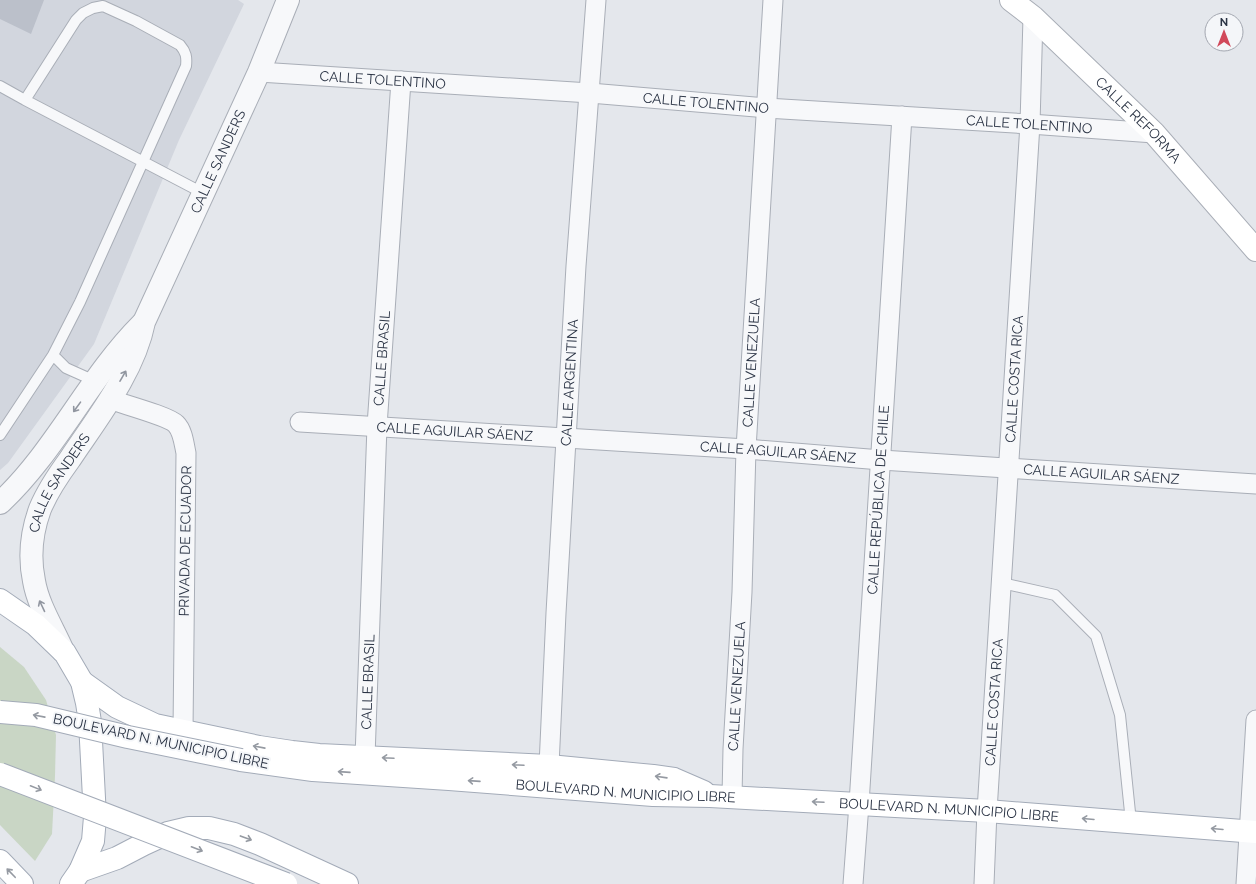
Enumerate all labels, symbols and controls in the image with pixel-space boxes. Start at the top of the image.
north arrow [1204,12,1244,52]
text: N [1220,16,1228,29]
street label: CALLE TOLENTINO [319,68,446,92]
street label: CALLE REFORMA [1092,73,1185,166]
street label: CALLE TOLENTINO [642,90,770,116]
street label: CALLE SANDERS [187,107,249,216]
street label: CALLE TOLENTINO [966,112,1093,137]
street label: CALLE VENEZUELA [739,297,763,428]
street label: CALLE BRASIL [370,310,393,406]
street label: CALLE COSTA RICA [1002,314,1026,443]
street label: CALLE ARGENTINA [558,318,581,447]
one-way arrow [120,370,128,382]
one-way arrow [73,401,81,412]
street label: CALLE REPÚBLICA DE CHILE [864,405,892,595]
street label: CALLE AGUILAR SÁENZ [376,419,533,444]
street label: CALLE SANDERS [26,430,93,534]
street label: CALLE AGUILAR SÁENZ [700,438,857,466]
street label: CALLE AGUILAR SÁENZ [1023,461,1180,487]
street label: PRIVADA DE ECUADOR [176,465,194,617]
one-way arrow [38,600,45,612]
street label: CALLE VENEZUELA [725,620,748,751]
street label: CALLE BRASIL [358,634,377,730]
street label: CALLE COSTA RICA [982,638,1006,766]
street label: BOULEVARD N. MUNICIPIO LIBRE [52,710,270,772]
one-way arrow [33,712,46,720]
one-way arrow [253,742,266,750]
one-way arrow [382,754,395,762]
one-way arrow [512,761,525,768]
one-way arrow [338,769,351,776]
one-way arrow [655,773,668,781]
street label: BOULEVARD N. MUNICIPIO LIBRE [515,776,736,805]
one-way arrow [468,777,481,784]
one-way arrow [30,784,42,792]
street label: BOULEVARD N. MUNICIPIO LIBRE [839,795,1060,825]
one-way arrow [812,798,825,805]
one-way arrow [1082,815,1095,822]
one-way arrow [1211,826,1224,833]
one-way arrow [240,835,252,843]
one-way arrow [191,845,203,853]
one-way arrow [6,868,16,878]

